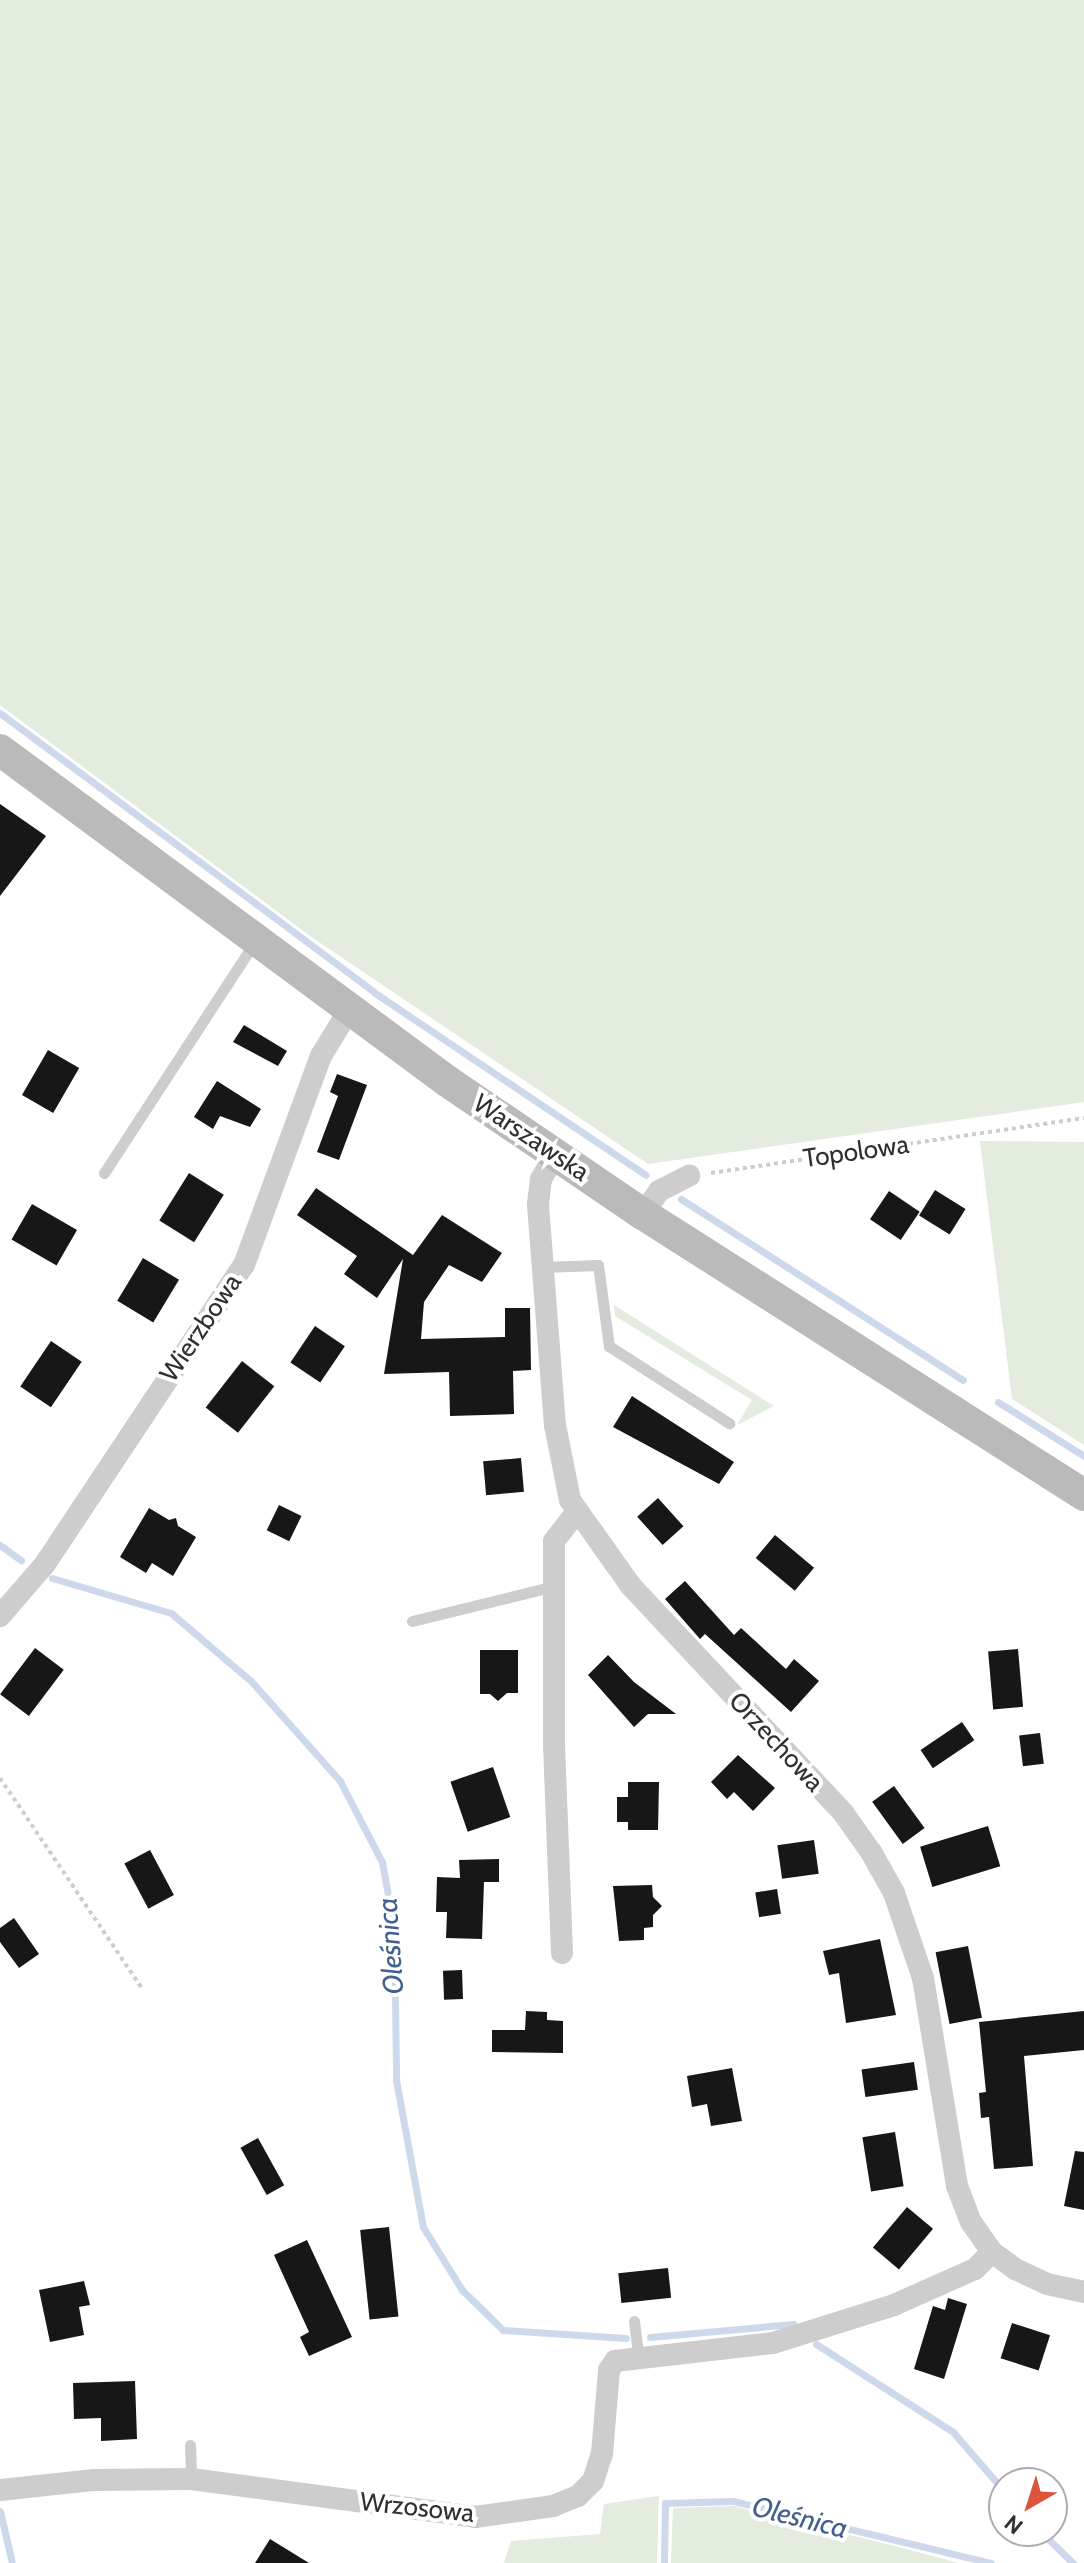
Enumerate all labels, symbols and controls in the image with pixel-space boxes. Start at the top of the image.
street label: Warszawska [467,1088,595,1188]
street label: Topolowa [801,1129,911,1175]
street label: Wierzbowa [154,1268,248,1388]
street label: Orzechowa [722,1686,830,1798]
water label: Oleśnica [370,1896,410,1996]
north arrow [988,2467,1068,2547]
street label: Wrzosowa [358,2487,476,2529]
water label: Oleśnica [749,2489,851,2545]
text: N [999,2509,1028,2540]

